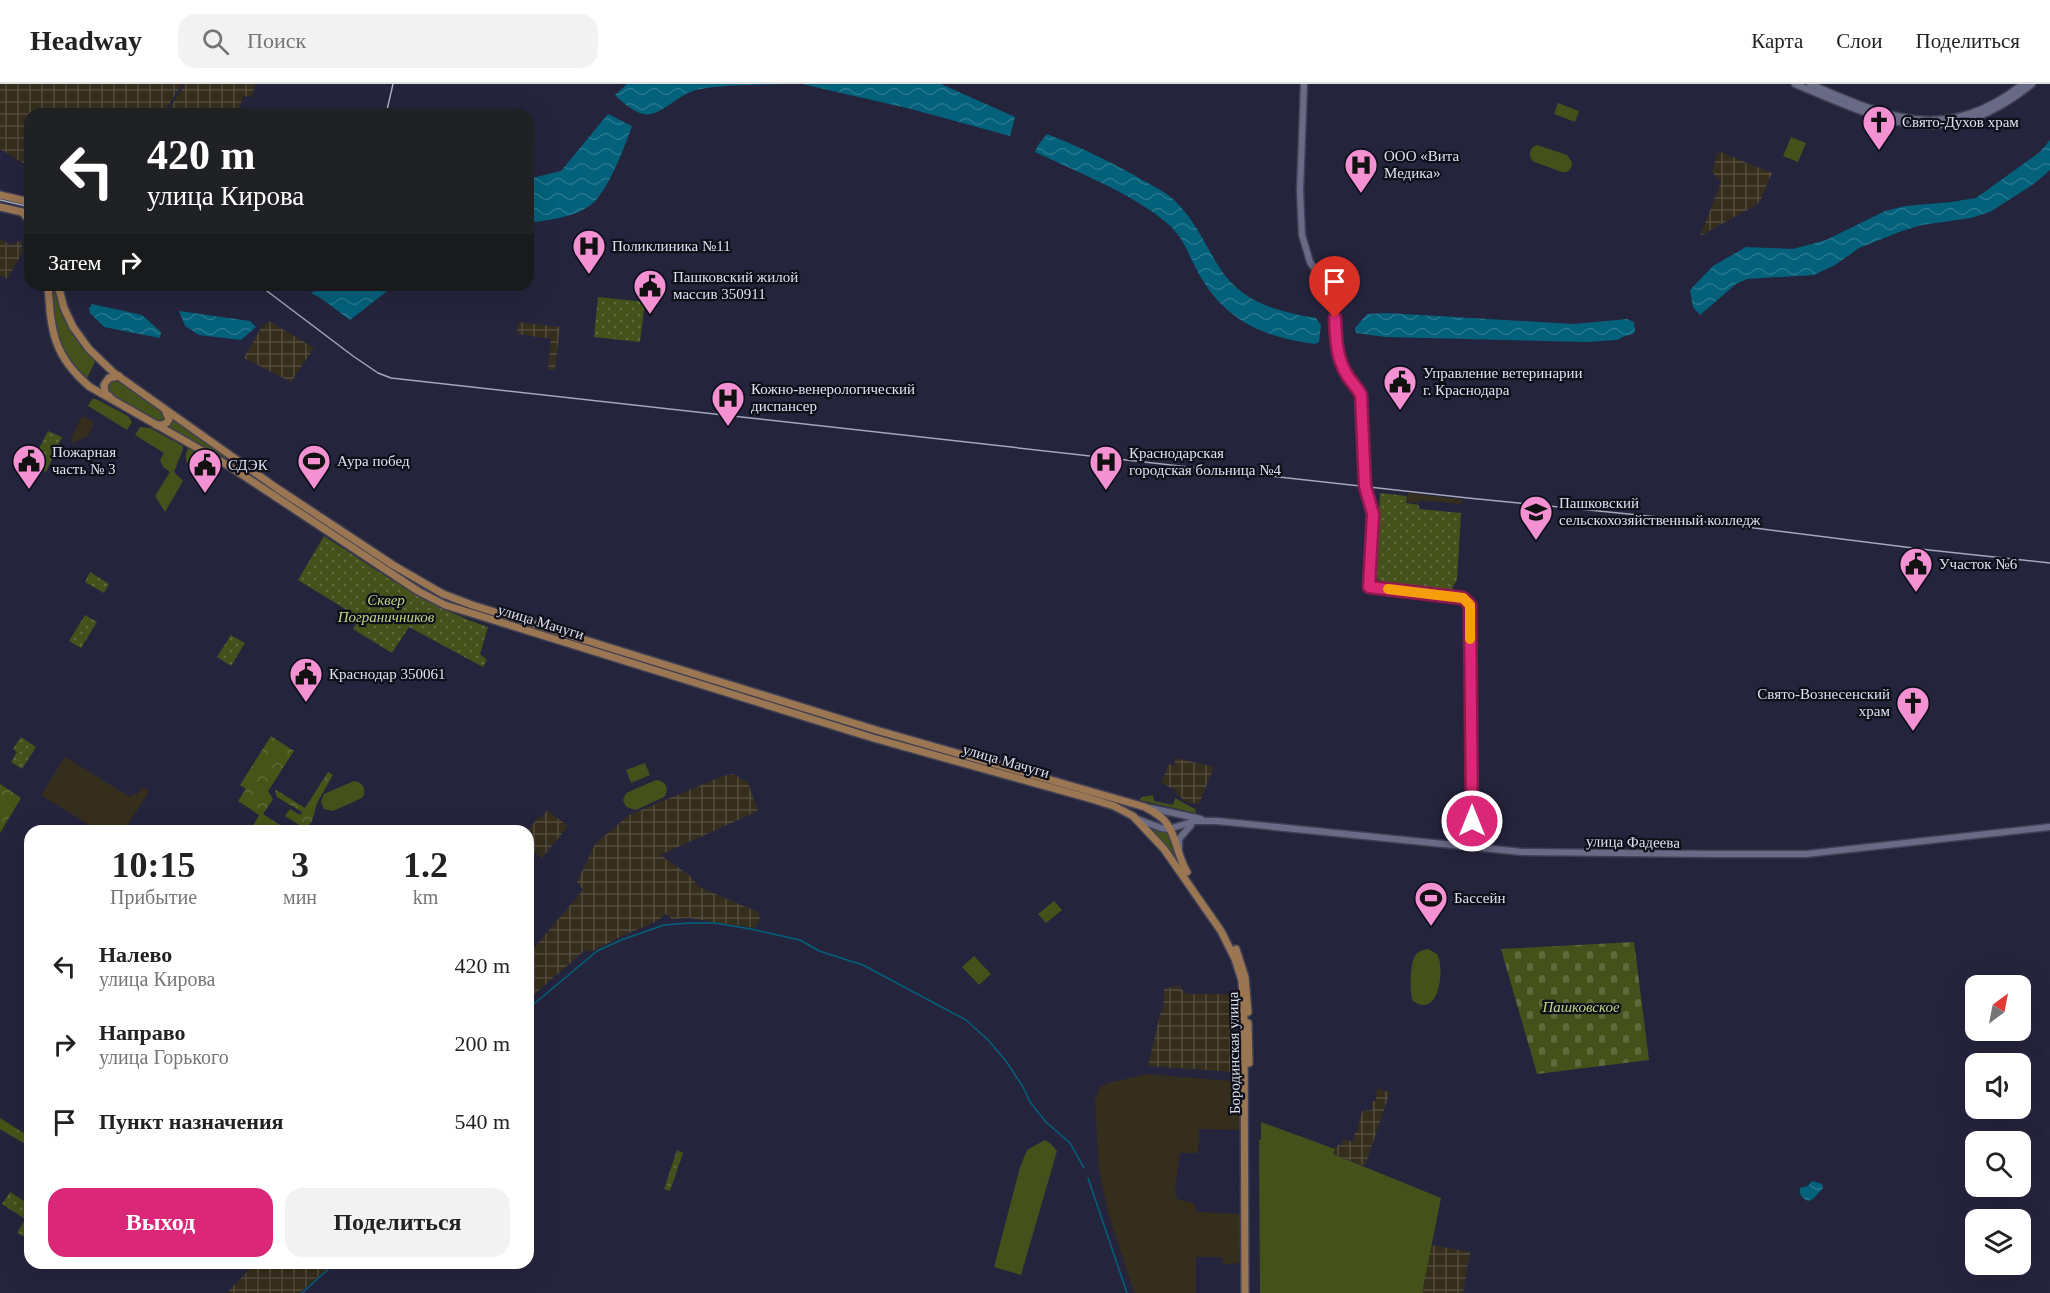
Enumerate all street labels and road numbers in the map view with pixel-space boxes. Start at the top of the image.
street label: улица Мачуги [496,601,586,643]
street label: улица Мачуги [961,741,1051,781]
street label: улица Фадеева [1586,833,1680,851]
street label: Бородинская улица [1225,991,1243,1114]

